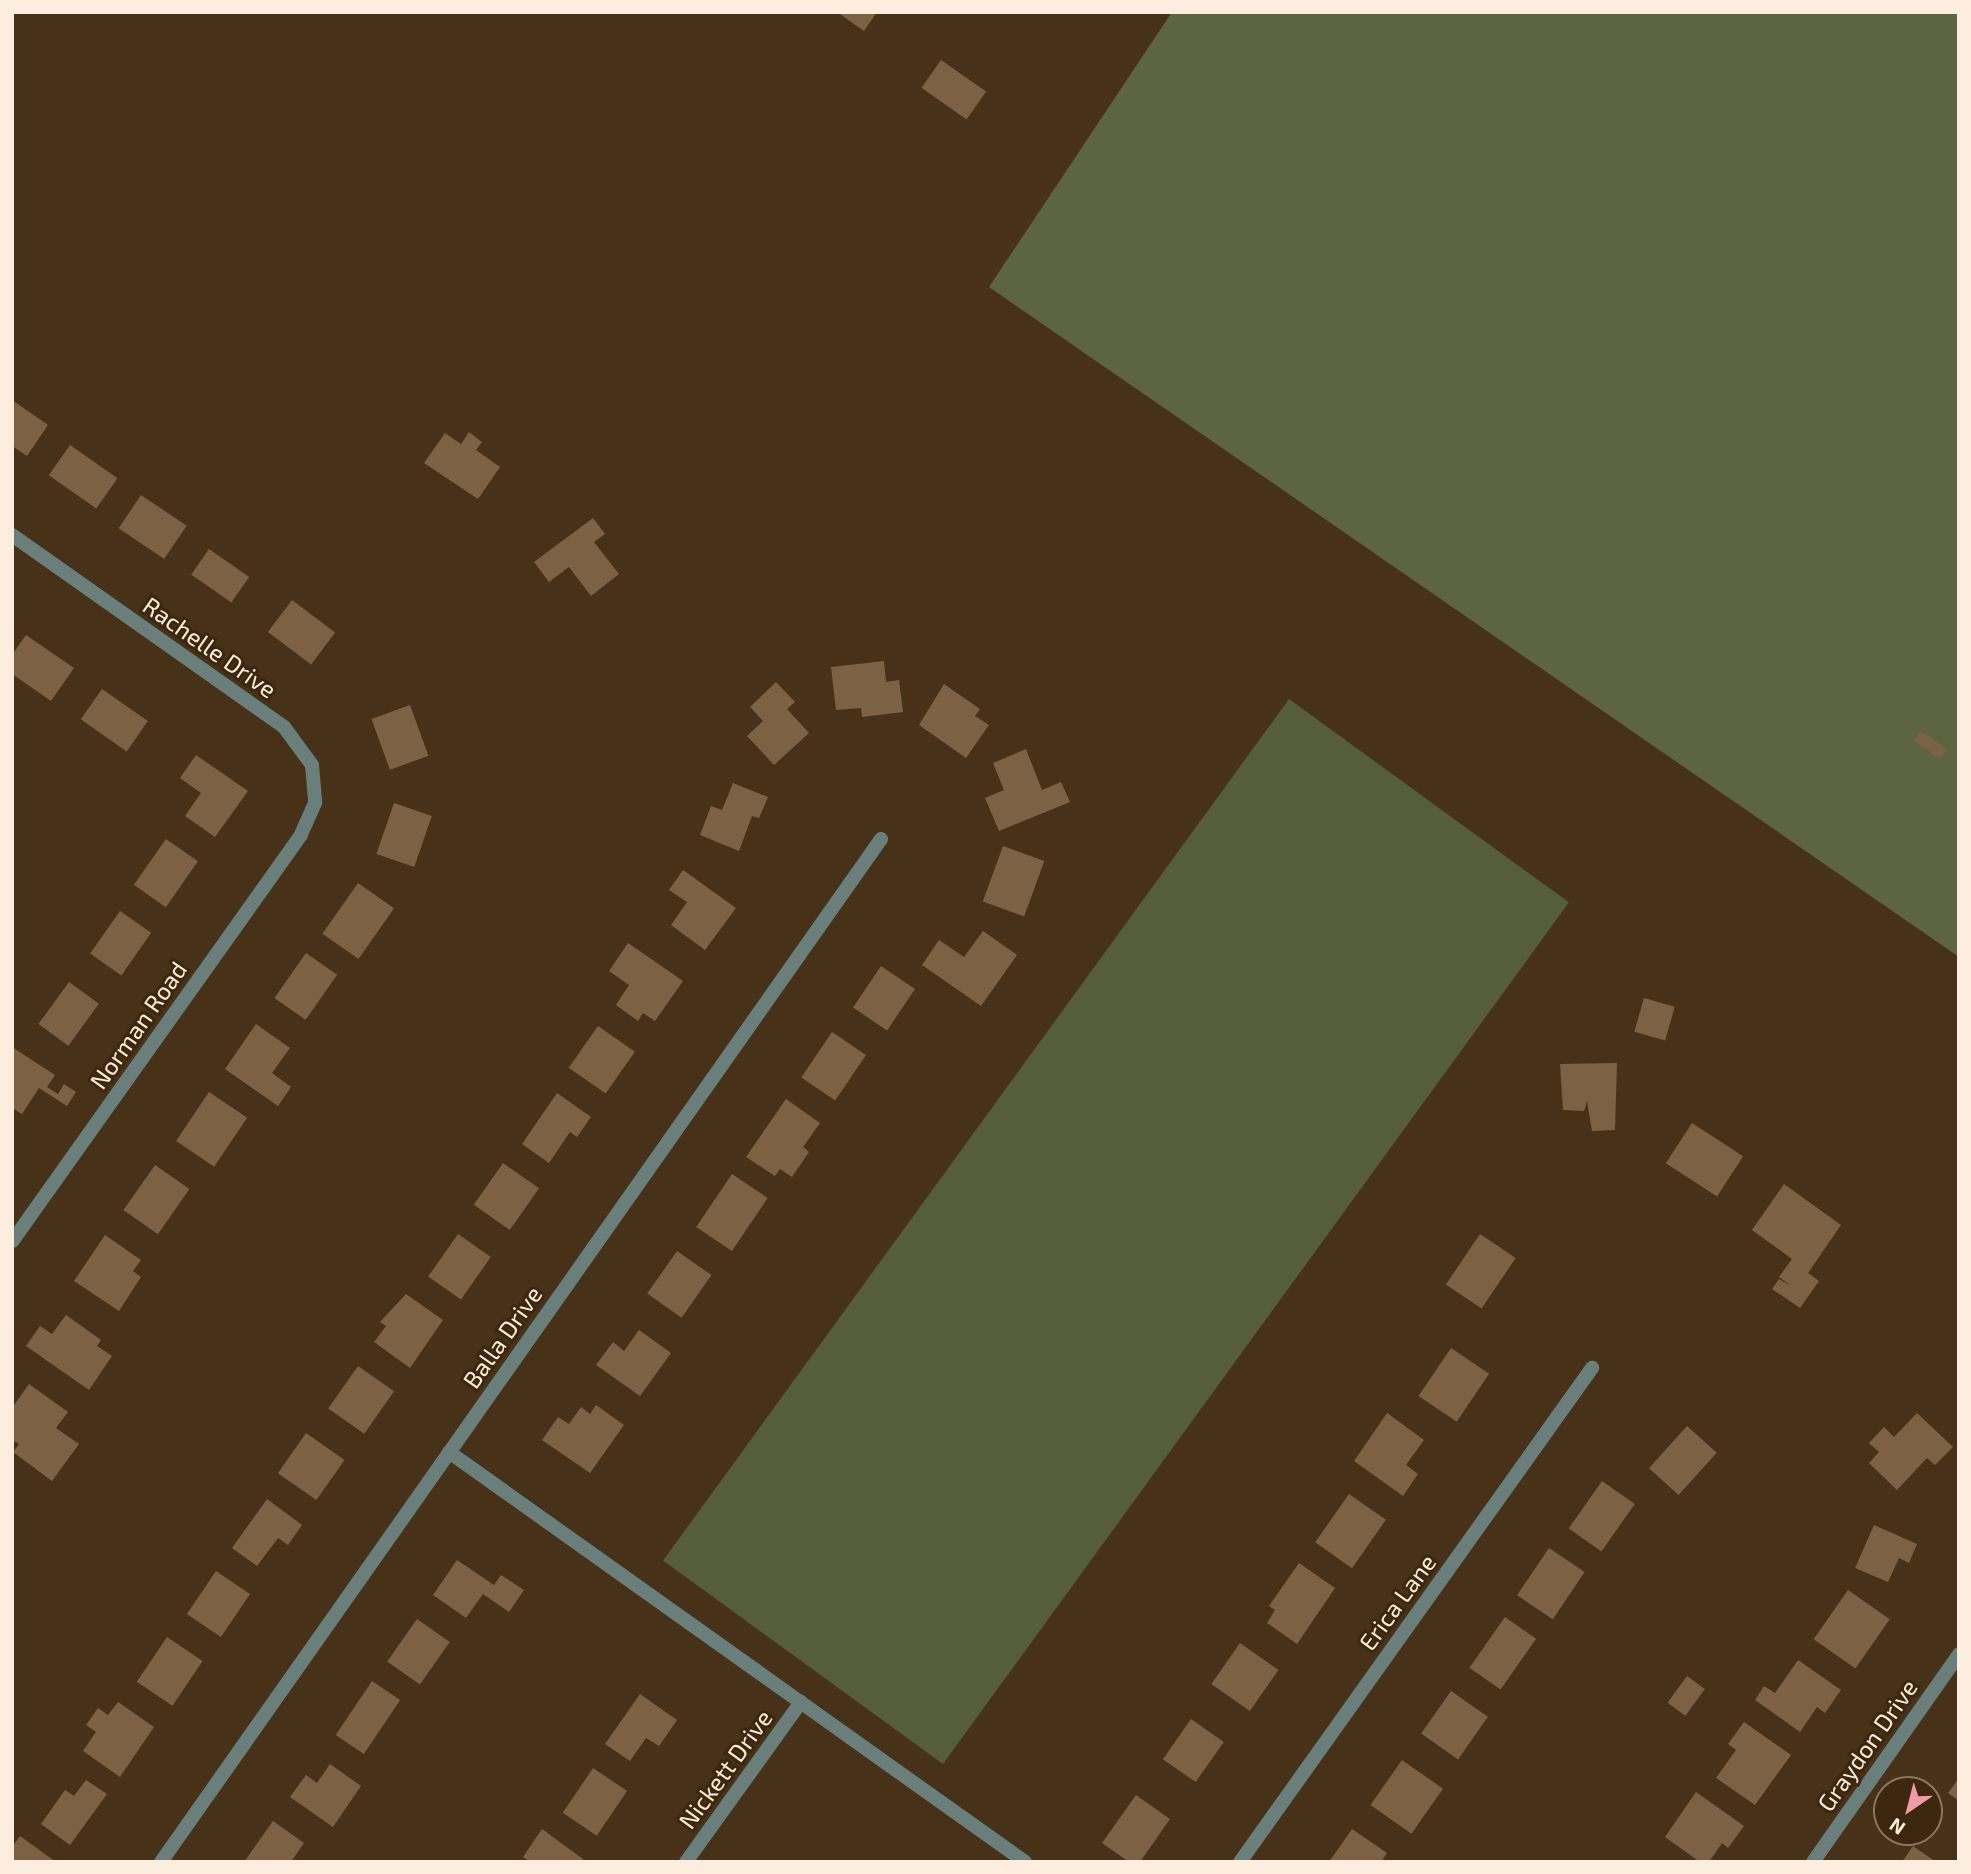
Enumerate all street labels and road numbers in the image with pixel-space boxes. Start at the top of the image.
street label: Rachelle Drive [138,590,282,704]
street label: Norman Road [83,956,193,1094]
street label: Balla Drive [456,1280,548,1394]
street label: Erica Lane [1353,1548,1441,1656]
street label: Graydon Drive [1811,1674,1923,1816]
street label: Nickett Drive [672,1704,778,1834]

